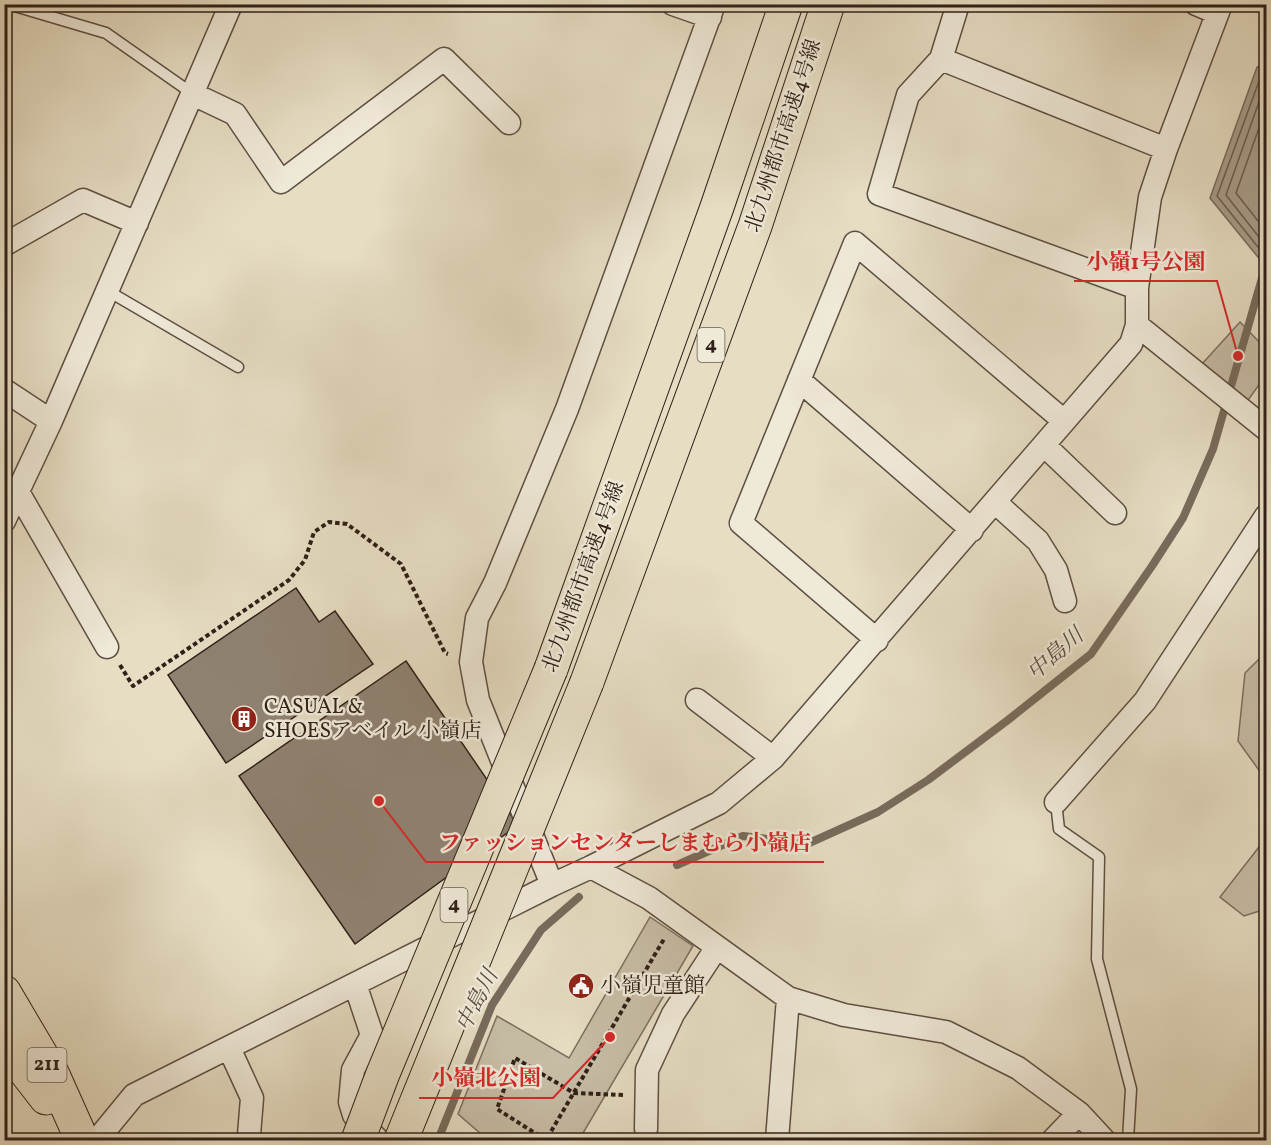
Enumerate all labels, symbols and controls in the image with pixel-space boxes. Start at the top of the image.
street label: 北九州都市高速4号線 [739,36,829,236]
callout: 小嶺1号公園 [1074,241,1217,281]
text: 小嶺1号公園 [1087,248,1205,279]
road number: 4 [698,328,724,362]
street label: 北九州都市高速4号線 [536,477,632,677]
water label: 中島川 [1021,620,1093,688]
place label: CASUAL & SHOESアベイル 小嶺店 [264,693,481,746]
building icon: CASUAL & SHOESアベイル 小嶺店 [229,704,259,734]
callout: ファッションセンターしまむら小嶺店 [426,822,824,862]
text: ファッションセンターしまむら小嶺店 [439,829,811,860]
road number: 4 [440,888,468,922]
water label: 中島川 [449,963,508,1037]
public building icon: 小嶺児童館 [566,971,596,1001]
place label: 小嶺児童館 [600,972,705,1001]
road number: 211 [28,1048,66,1082]
callout: 小嶺北公園 [419,1058,553,1098]
text: 小嶺北公園 [431,1064,541,1095]

